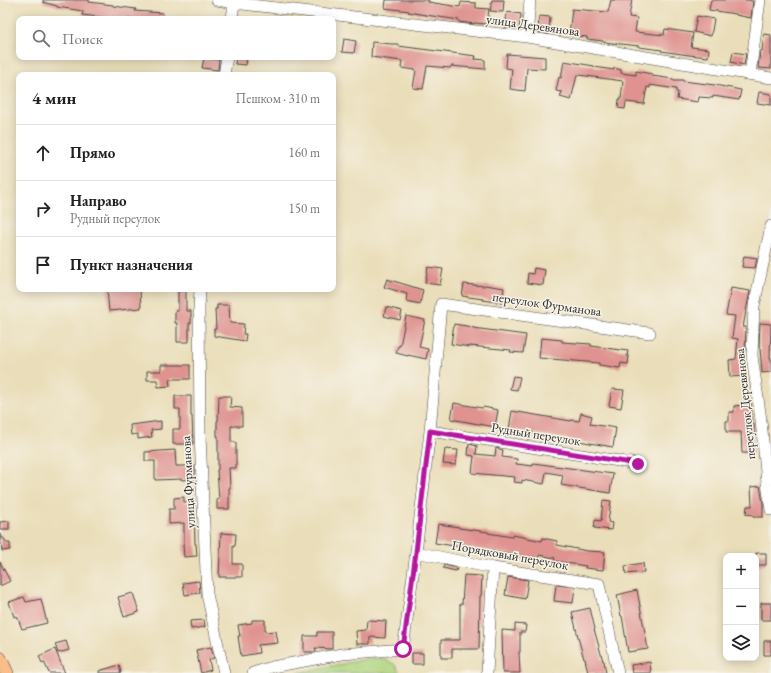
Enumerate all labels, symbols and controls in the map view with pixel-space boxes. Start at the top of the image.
street label: улица Деревянова [485,10,582,40]
search box [16,16,336,60]
icon: search [30,27,52,49]
text: Поиск [62,29,103,48]
text: 4 мин [32,87,76,109]
text: Пешком · 310 m [236,90,320,107]
icon: ahead [32,142,54,164]
text: Прямо [70,143,115,162]
text: 160 m [289,144,320,161]
text: Направо [70,191,127,210]
icon: right [32,198,54,220]
text: 150 m [289,200,320,217]
text: Рудный переулок [70,210,160,227]
icon: arrive [32,254,54,276]
text: Пункт назначения [70,255,193,274]
street label: переулок Фурманова [491,288,603,320]
street label: переулок Деревянова [731,347,759,460]
street label: Рудный переулок [490,419,583,450]
street label: улица Фурманова [177,435,199,529]
route end [629,455,647,473]
street label: Порядковый переулок [450,536,571,574]
map controls [723,553,759,661]
button: + [723,553,759,589]
button: − [723,589,759,625]
button: layers [723,625,759,661]
route start [394,640,412,658]

